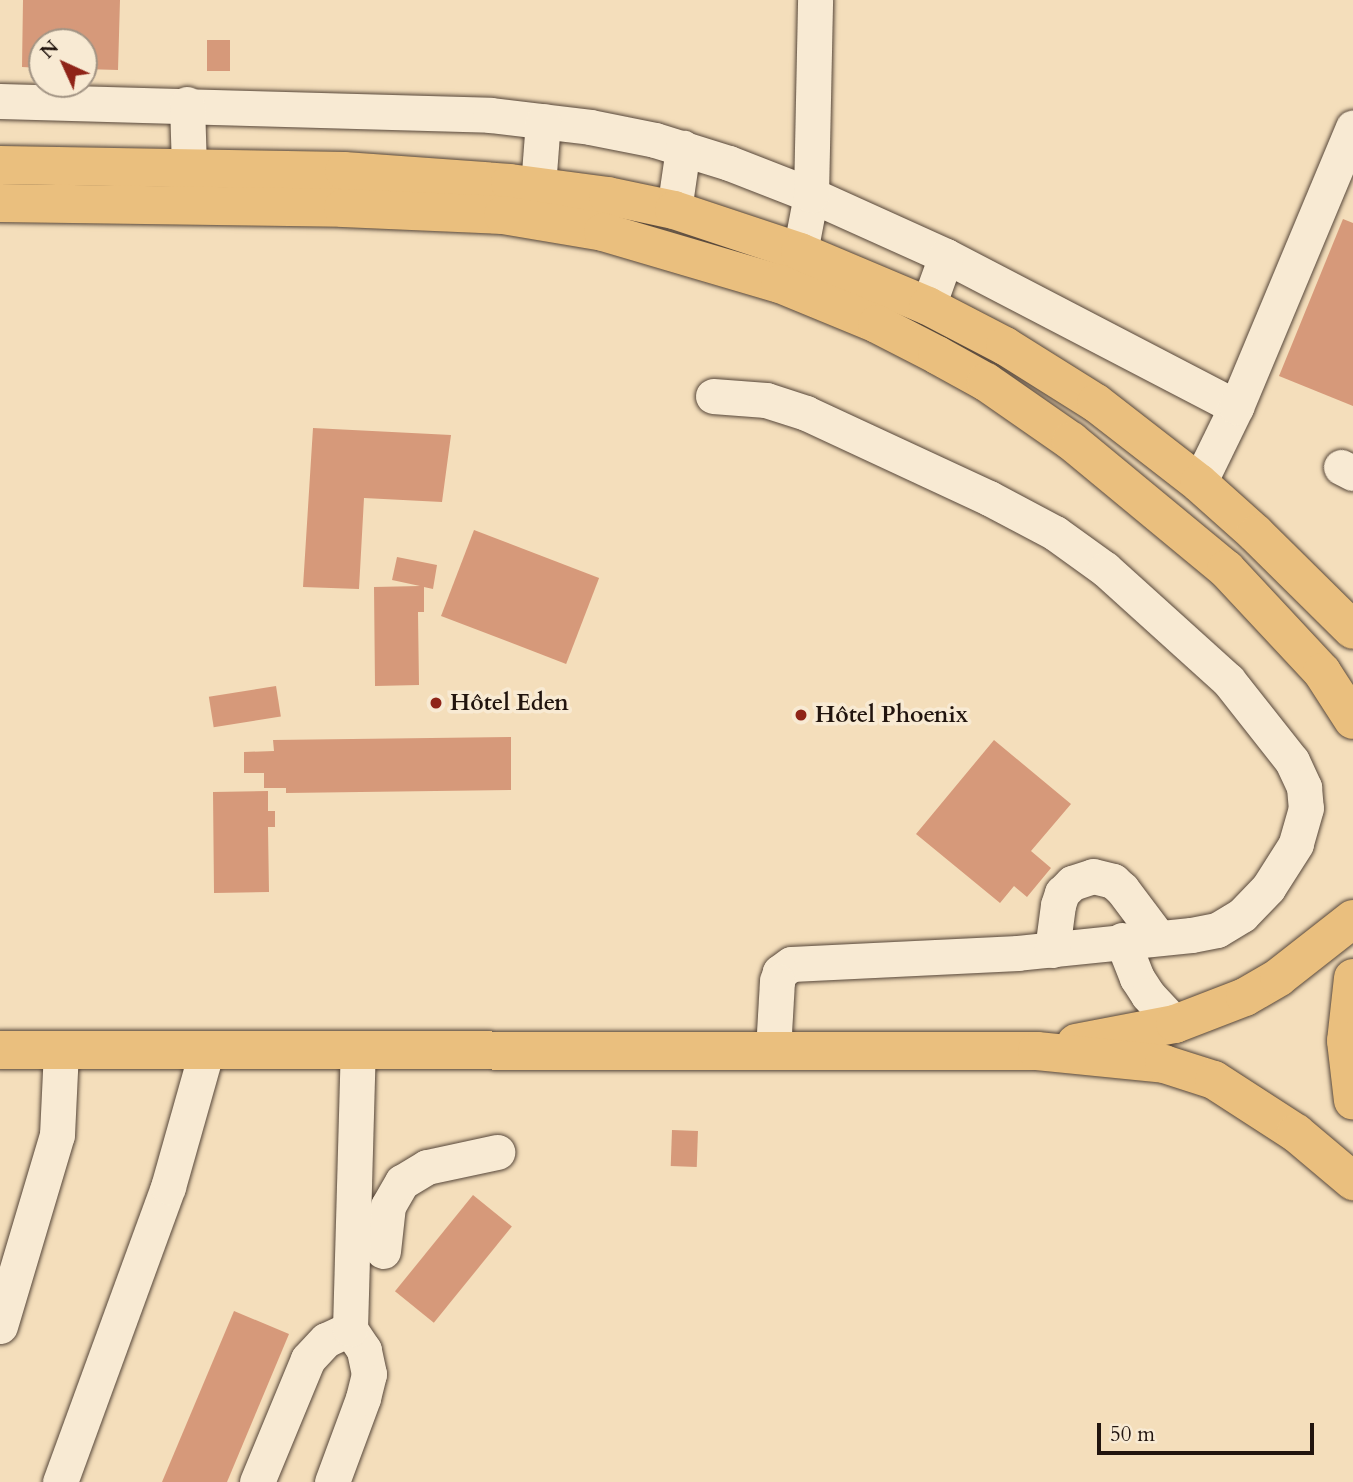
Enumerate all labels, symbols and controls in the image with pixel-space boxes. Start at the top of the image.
north arrow [28,28,98,98]
text: N [35,35,65,65]
place label: Hôtel Eden [450,689,569,717]
marker: Hôtel Eden [428,695,444,711]
place label: Hôtel Phoenix [815,701,968,729]
marker: Hôtel Phoenix [793,707,809,723]
scale bar [1101,1408,1318,1452]
text: 50 m [1110,1420,1155,1449]

